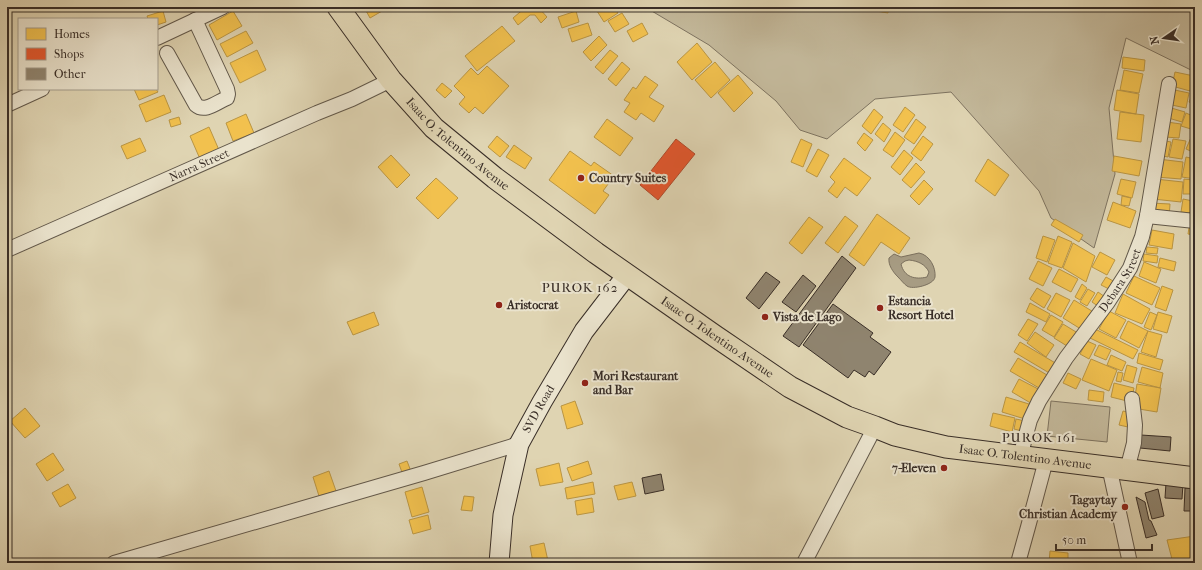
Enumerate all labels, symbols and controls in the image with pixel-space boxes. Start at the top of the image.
legend [18,18,158,90]
north arrow [1144,18,1184,58]
text: Homes [54,27,90,41]
text: N [1147,34,1162,46]
text: Shops [54,47,84,61]
text: Other [54,67,86,81]
street label: Isaac O. Tolentino Avenue [403,95,512,193]
street label: Narra Street [167,145,232,185]
place label: Country Suites [589,171,667,186]
marker: Country Suites [576,173,586,183]
street label: Debara Street [1096,246,1144,315]
district label: PUROK 162 [542,280,618,295]
street label: Isaac O. Tolentino Avenue [658,294,776,381]
place label: Estancia Resort Hotel [888,294,954,322]
place label: Aristocrat [506,298,559,312]
marker: Aristocrat [494,300,504,310]
marker: Estancia Resort Hotel [875,303,885,313]
place label: Vista de Lago [772,310,841,325]
marker: Vista de Lago [760,312,770,322]
place label: Mori Restaurant and Bar [592,369,679,397]
marker: Mori Restaurant and Bar [580,378,590,388]
street label: SVD Road [519,382,558,435]
district label: PUROK 161 [1002,430,1076,445]
street label: Isaac O. Tolentino Avenue [958,442,1092,472]
place label: 7-Eleven [891,461,937,475]
marker: 7-Eleven [939,463,949,473]
place label: Tagaytay Christian Academy [1019,493,1118,522]
marker: Tagaytay Christian Academy [1120,502,1130,512]
scale bar [1056,526,1152,552]
text: 50 m [1062,533,1086,547]

